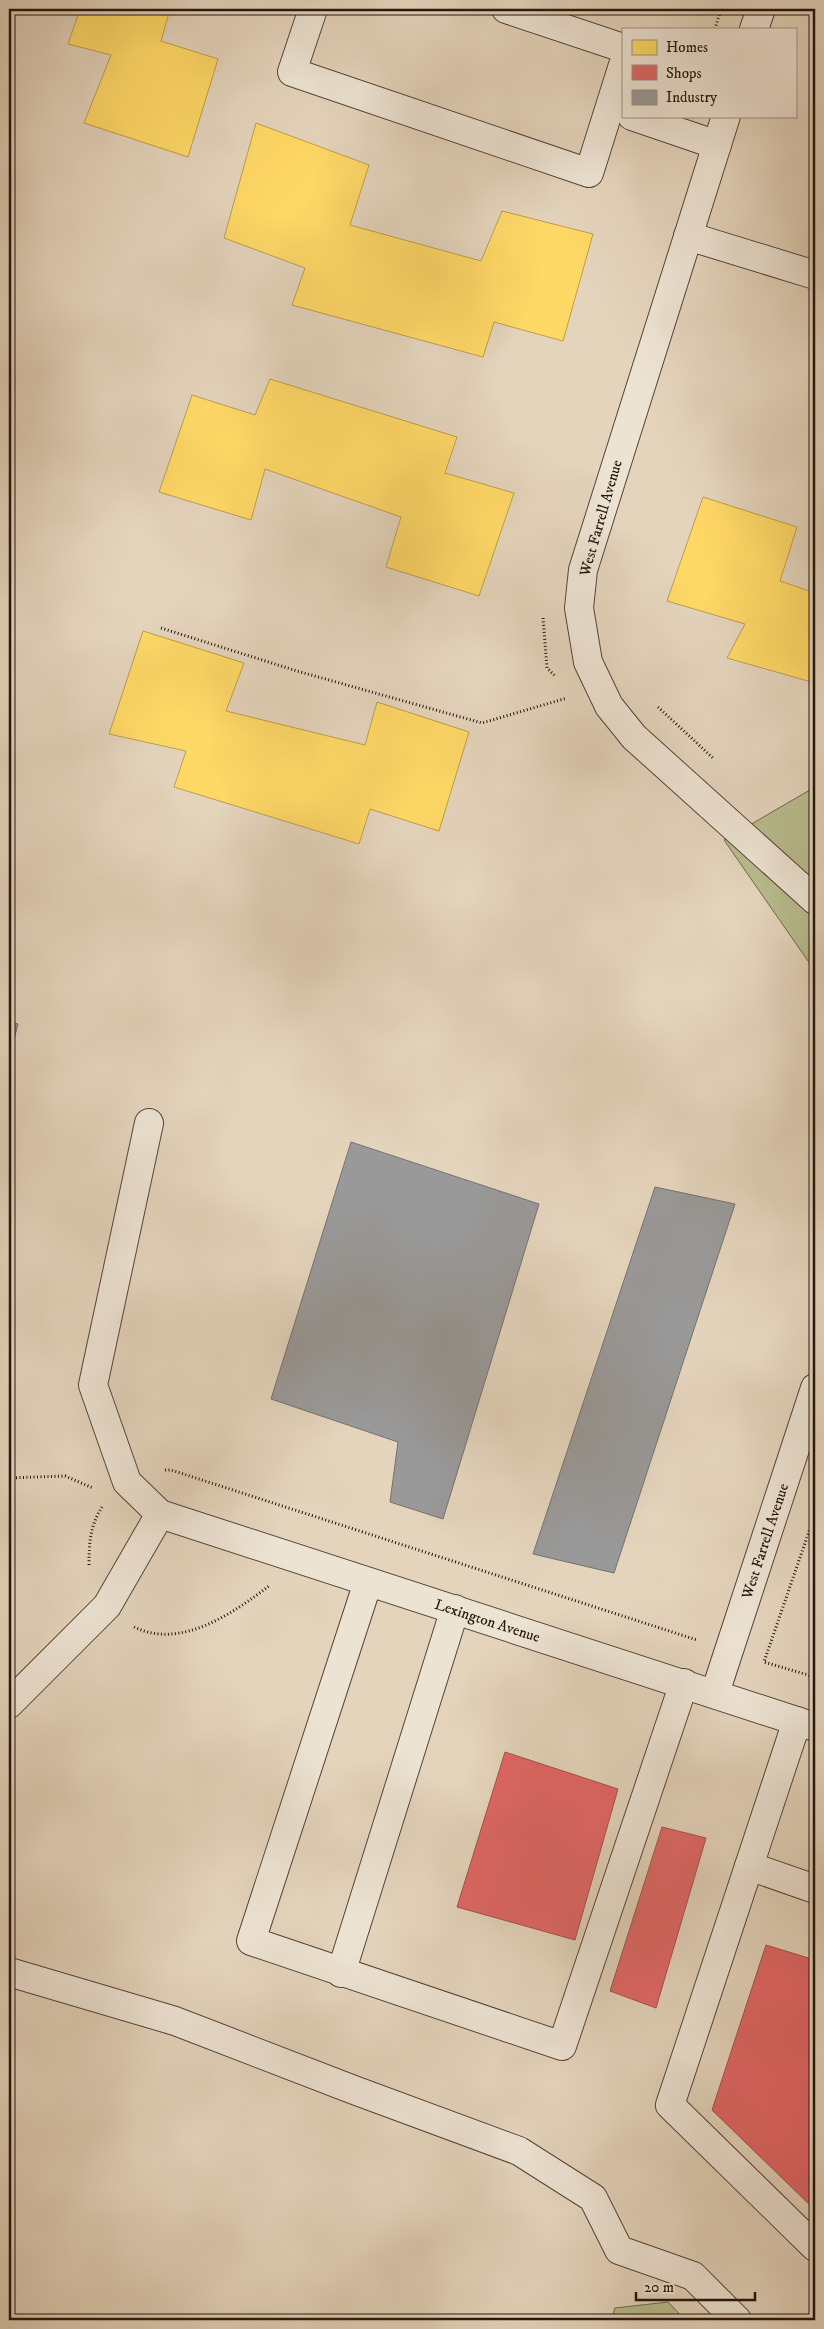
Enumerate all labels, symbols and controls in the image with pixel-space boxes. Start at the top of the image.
legend [622,28,796,118]
text: Homes [666,38,708,57]
text: Shops [666,64,702,83]
text: Industry [666,88,718,107]
street label: West Farrell Avenue [575,458,627,579]
street label: West Farrell Avenue [737,1481,793,1602]
street label: Lexington Avenue [432,1594,543,1647]
scale bar [636,2269,755,2301]
text: 20 m [644,2278,674,2297]

